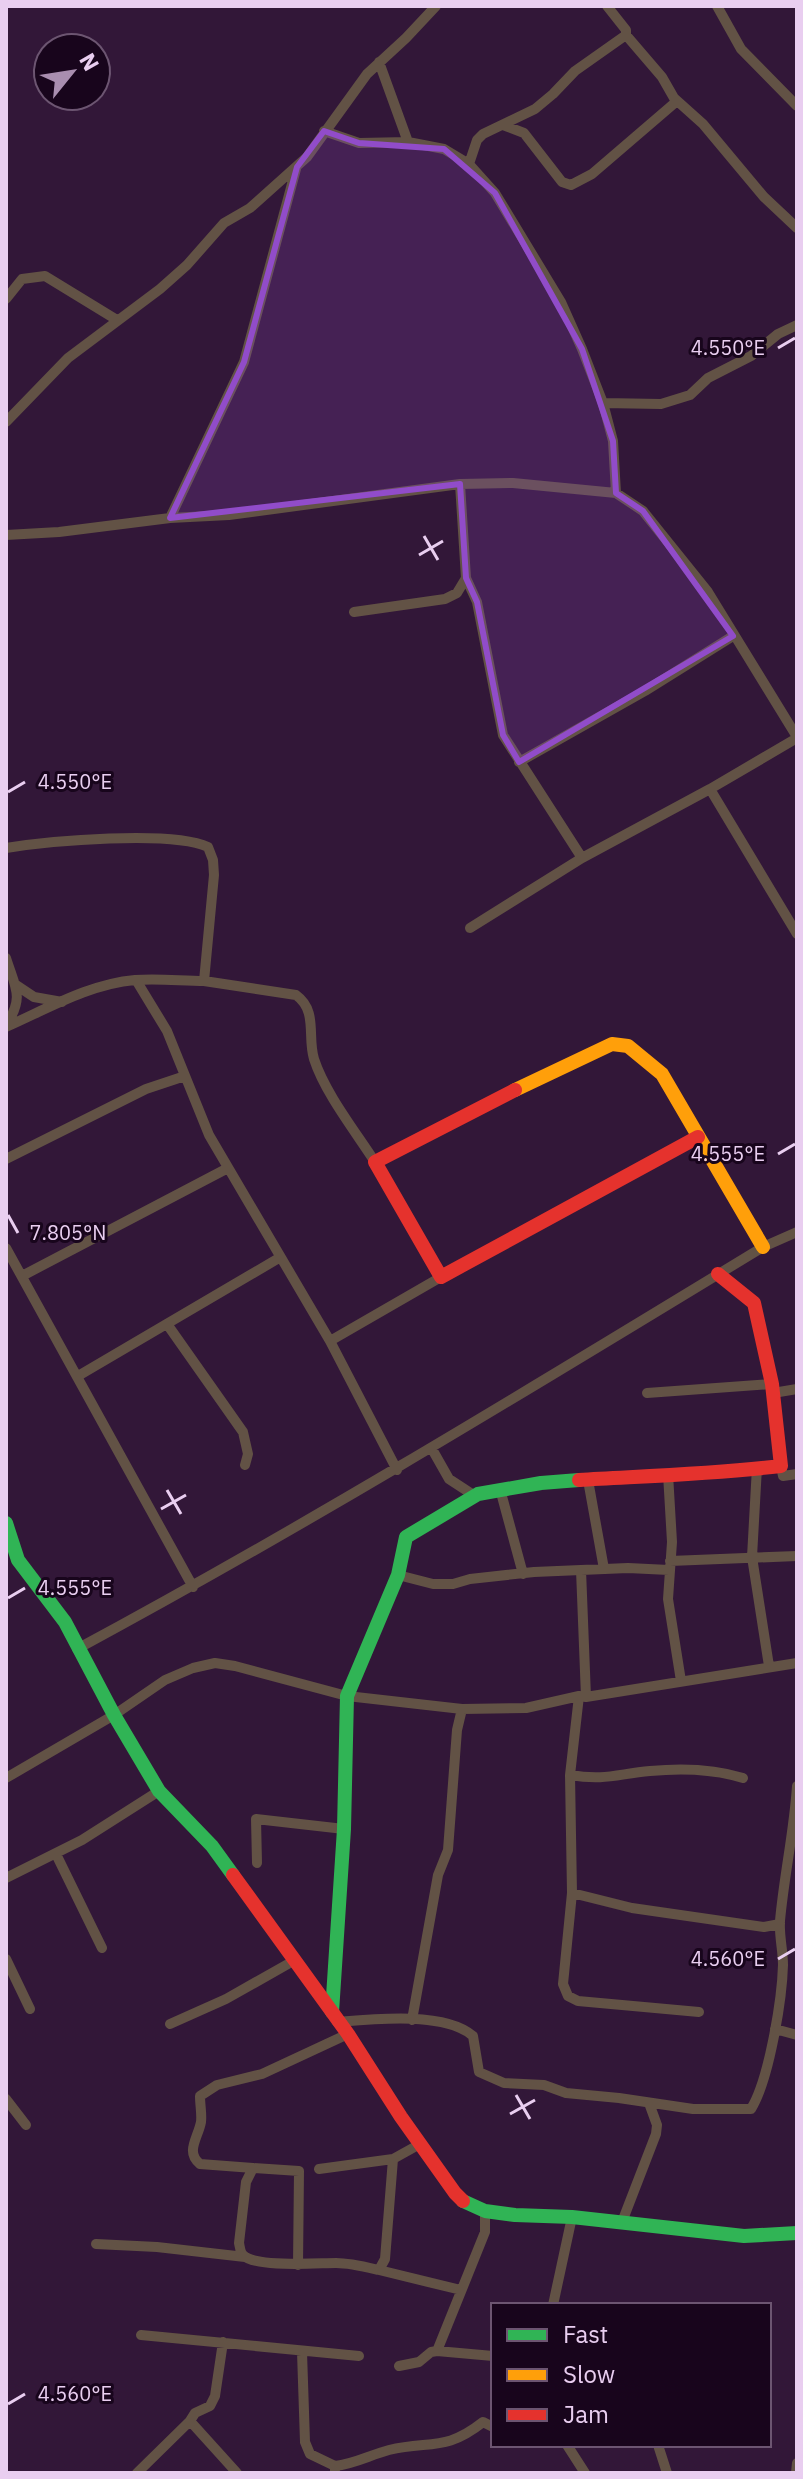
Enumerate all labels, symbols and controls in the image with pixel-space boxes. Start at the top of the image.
north arrow [32,32,112,112]
text: N [73,48,106,76]
text: 4.550°E [691,334,765,361]
text: 4.550°E [38,768,112,795]
text: 4.555°E [691,1140,765,1167]
text: 7.805°N [30,1219,106,1246]
text: 4.555°E [38,1574,112,1601]
text: 4.560°E [691,1945,765,1972]
legend [491,2303,771,2447]
text: Fast [563,2318,608,2350]
text: Slow [563,2358,615,2390]
text: 4.560°E [38,2380,112,2407]
text: Jam [563,2398,609,2430]

